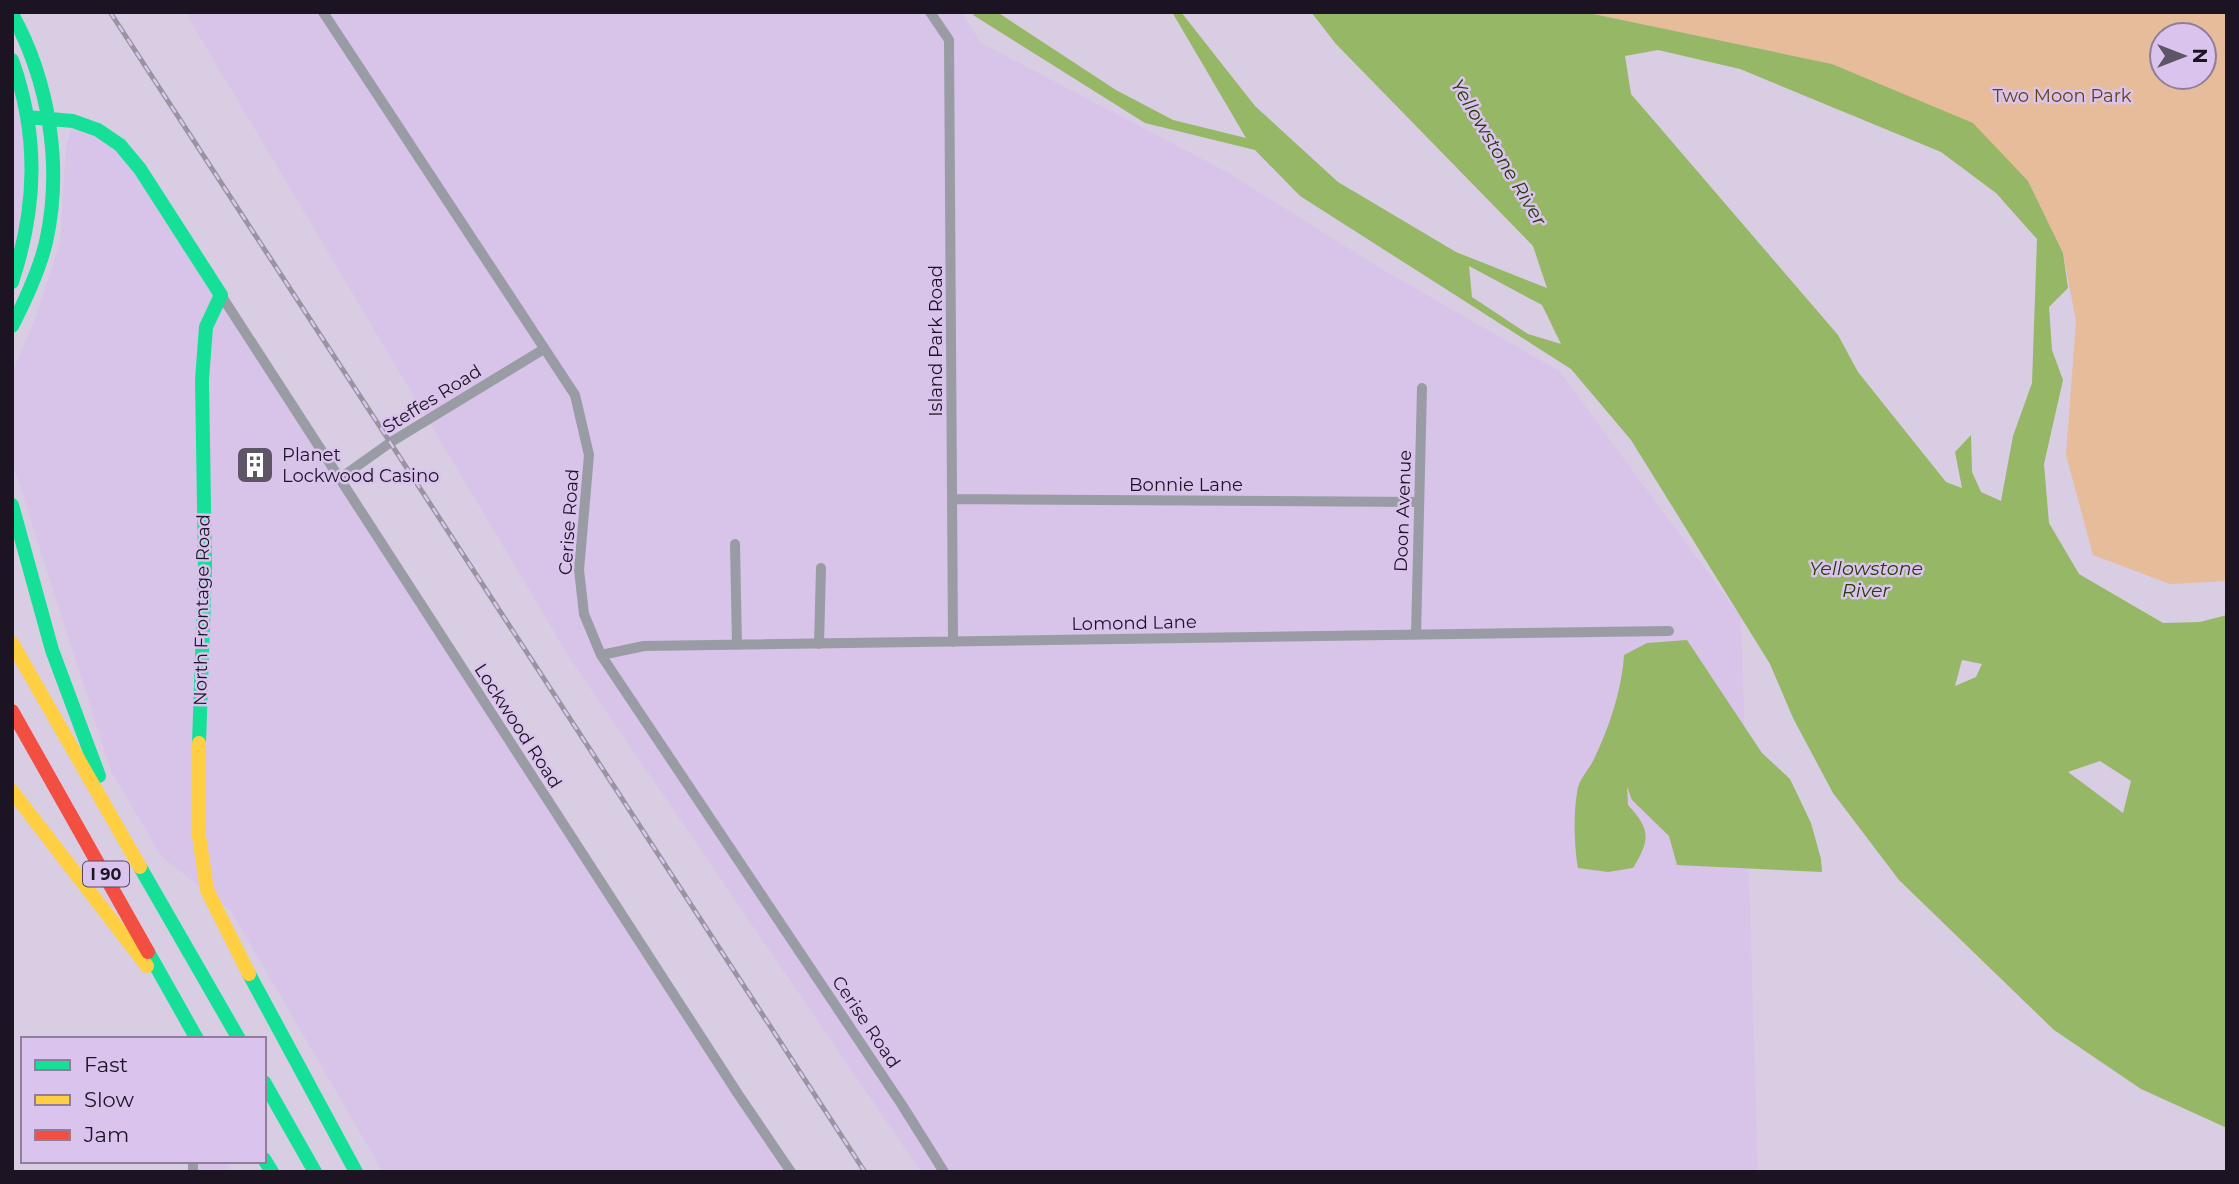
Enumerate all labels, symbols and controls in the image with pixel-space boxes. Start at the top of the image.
north arrow [2148,21,2218,91]
text: N [2188,48,2211,64]
water label: Yellowstone River [1446,75,1552,230]
park label: Two Moon Park [1992,85,2132,107]
street label: Island Park Road [925,265,947,417]
street label: Steffes Road [378,360,486,438]
building icon: Planet Lockwood Casino [234,444,276,486]
place label: Planet Lockwood Casino [282,444,439,487]
street label: Doon Avenue [1390,449,1416,572]
street label: Cerise Road [554,468,584,576]
street label: Bonnie Lane [1129,474,1243,496]
street label: North Frontage Road [189,514,215,706]
water label: Yellowstone River [1809,557,1923,602]
street label: Lomond Lane [1071,611,1197,635]
street label: Lockwood Road [470,660,566,792]
road number: I 90 [83,862,129,887]
street label: Cerise Road [827,972,905,1072]
legend [21,1037,266,1163]
text: Fast [84,1052,128,1077]
text: Slow [84,1087,134,1112]
text: Jam [83,1122,129,1147]

